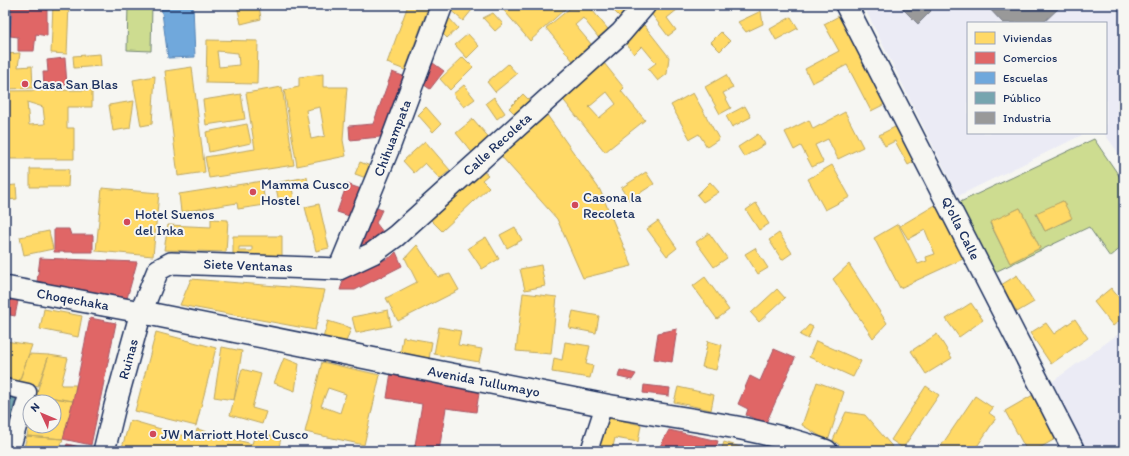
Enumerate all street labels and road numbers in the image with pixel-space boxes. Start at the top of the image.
street label: Chihuampata [370,97,415,179]
street label: Calle Recoleta [460,109,536,180]
street label: Q'olla Calle [937,194,984,263]
street label: Siete Ventanas [203,255,293,276]
street label: Choqechaka [35,285,111,314]
street label: Ruinas [115,337,142,381]
street label: Avenida Tullumayo [426,362,541,401]

